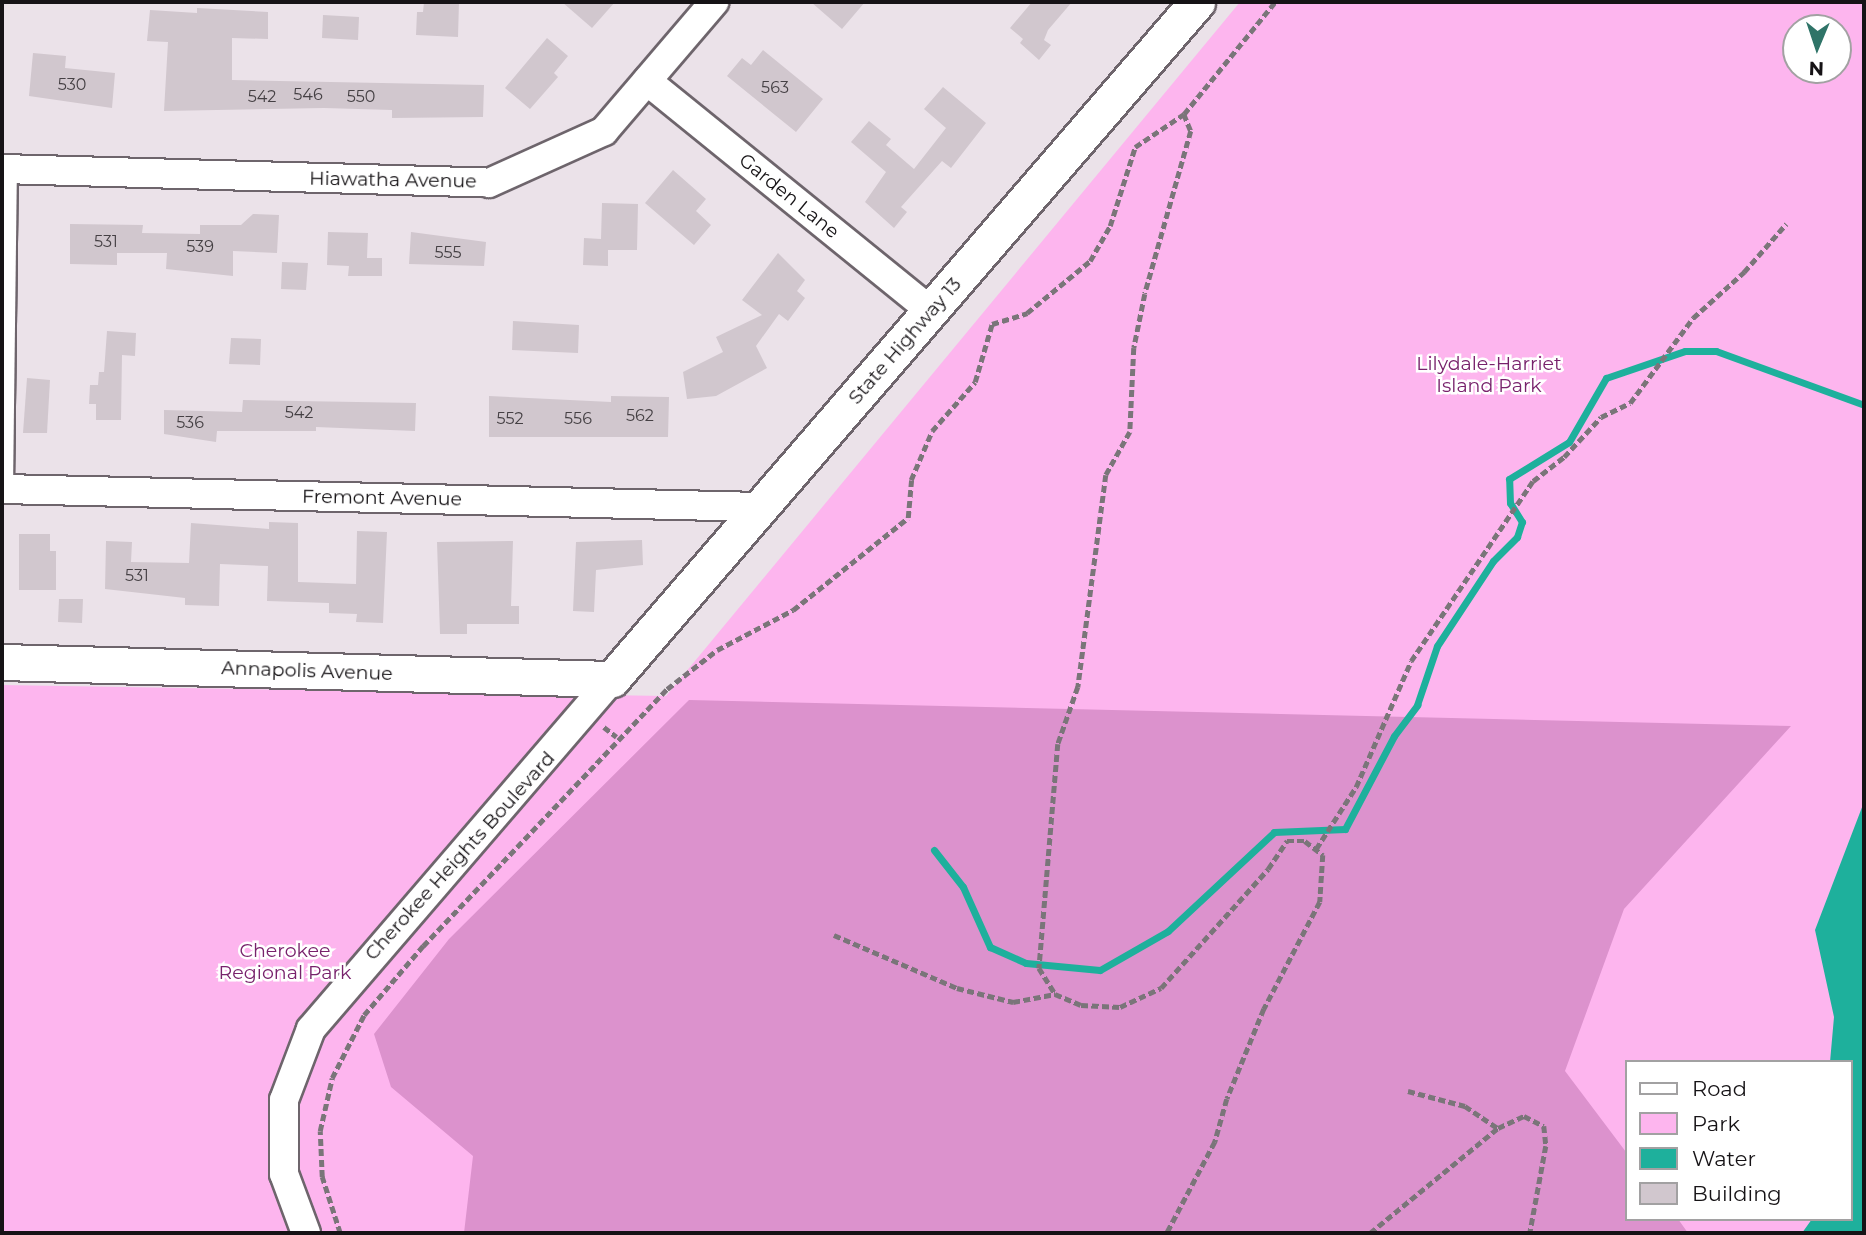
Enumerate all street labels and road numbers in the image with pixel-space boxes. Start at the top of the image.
street label: Garden Lane [734,149,844,243]
street label: Hiawatha Avenue [309,167,477,193]
street label: State Highway 13 [844,273,966,409]
street label: Fremont Avenue [302,485,462,511]
street label: Annapolis Avenue [221,657,393,685]
street label: Cherokee Heights Boulevard [360,747,560,965]

